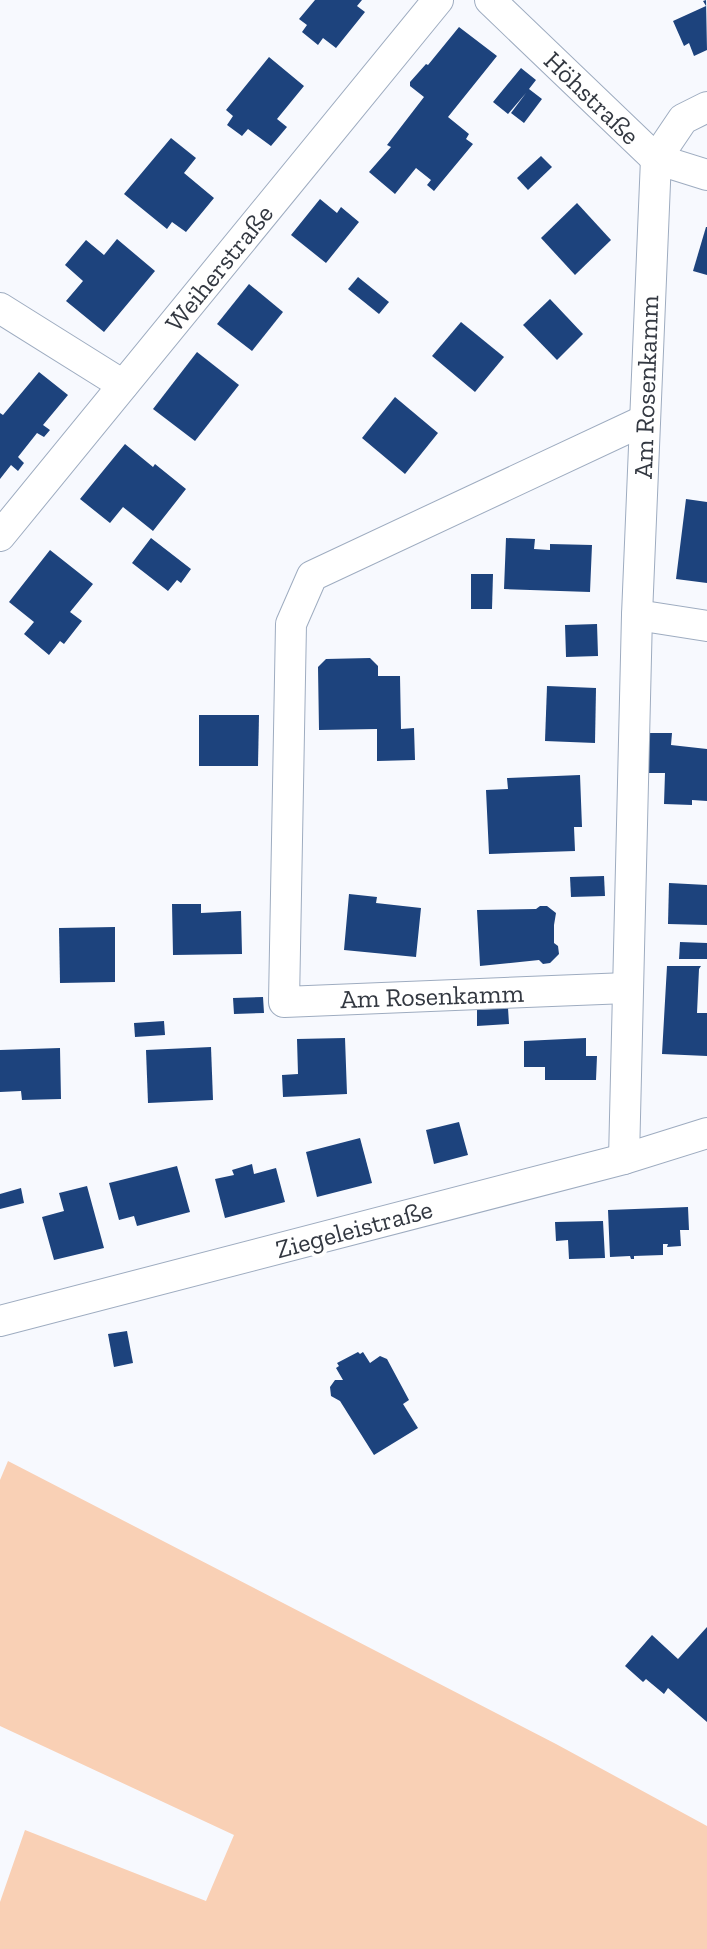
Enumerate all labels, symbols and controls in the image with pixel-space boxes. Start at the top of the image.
street label: Höhstraße [538,45,646,151]
street label: Weiherstraße [158,198,280,338]
street label: Am Rosenkamm [627,294,665,479]
street label: Am Rosenkamm [340,977,525,1015]
street label: Ziegeleistraße [272,1193,436,1265]

